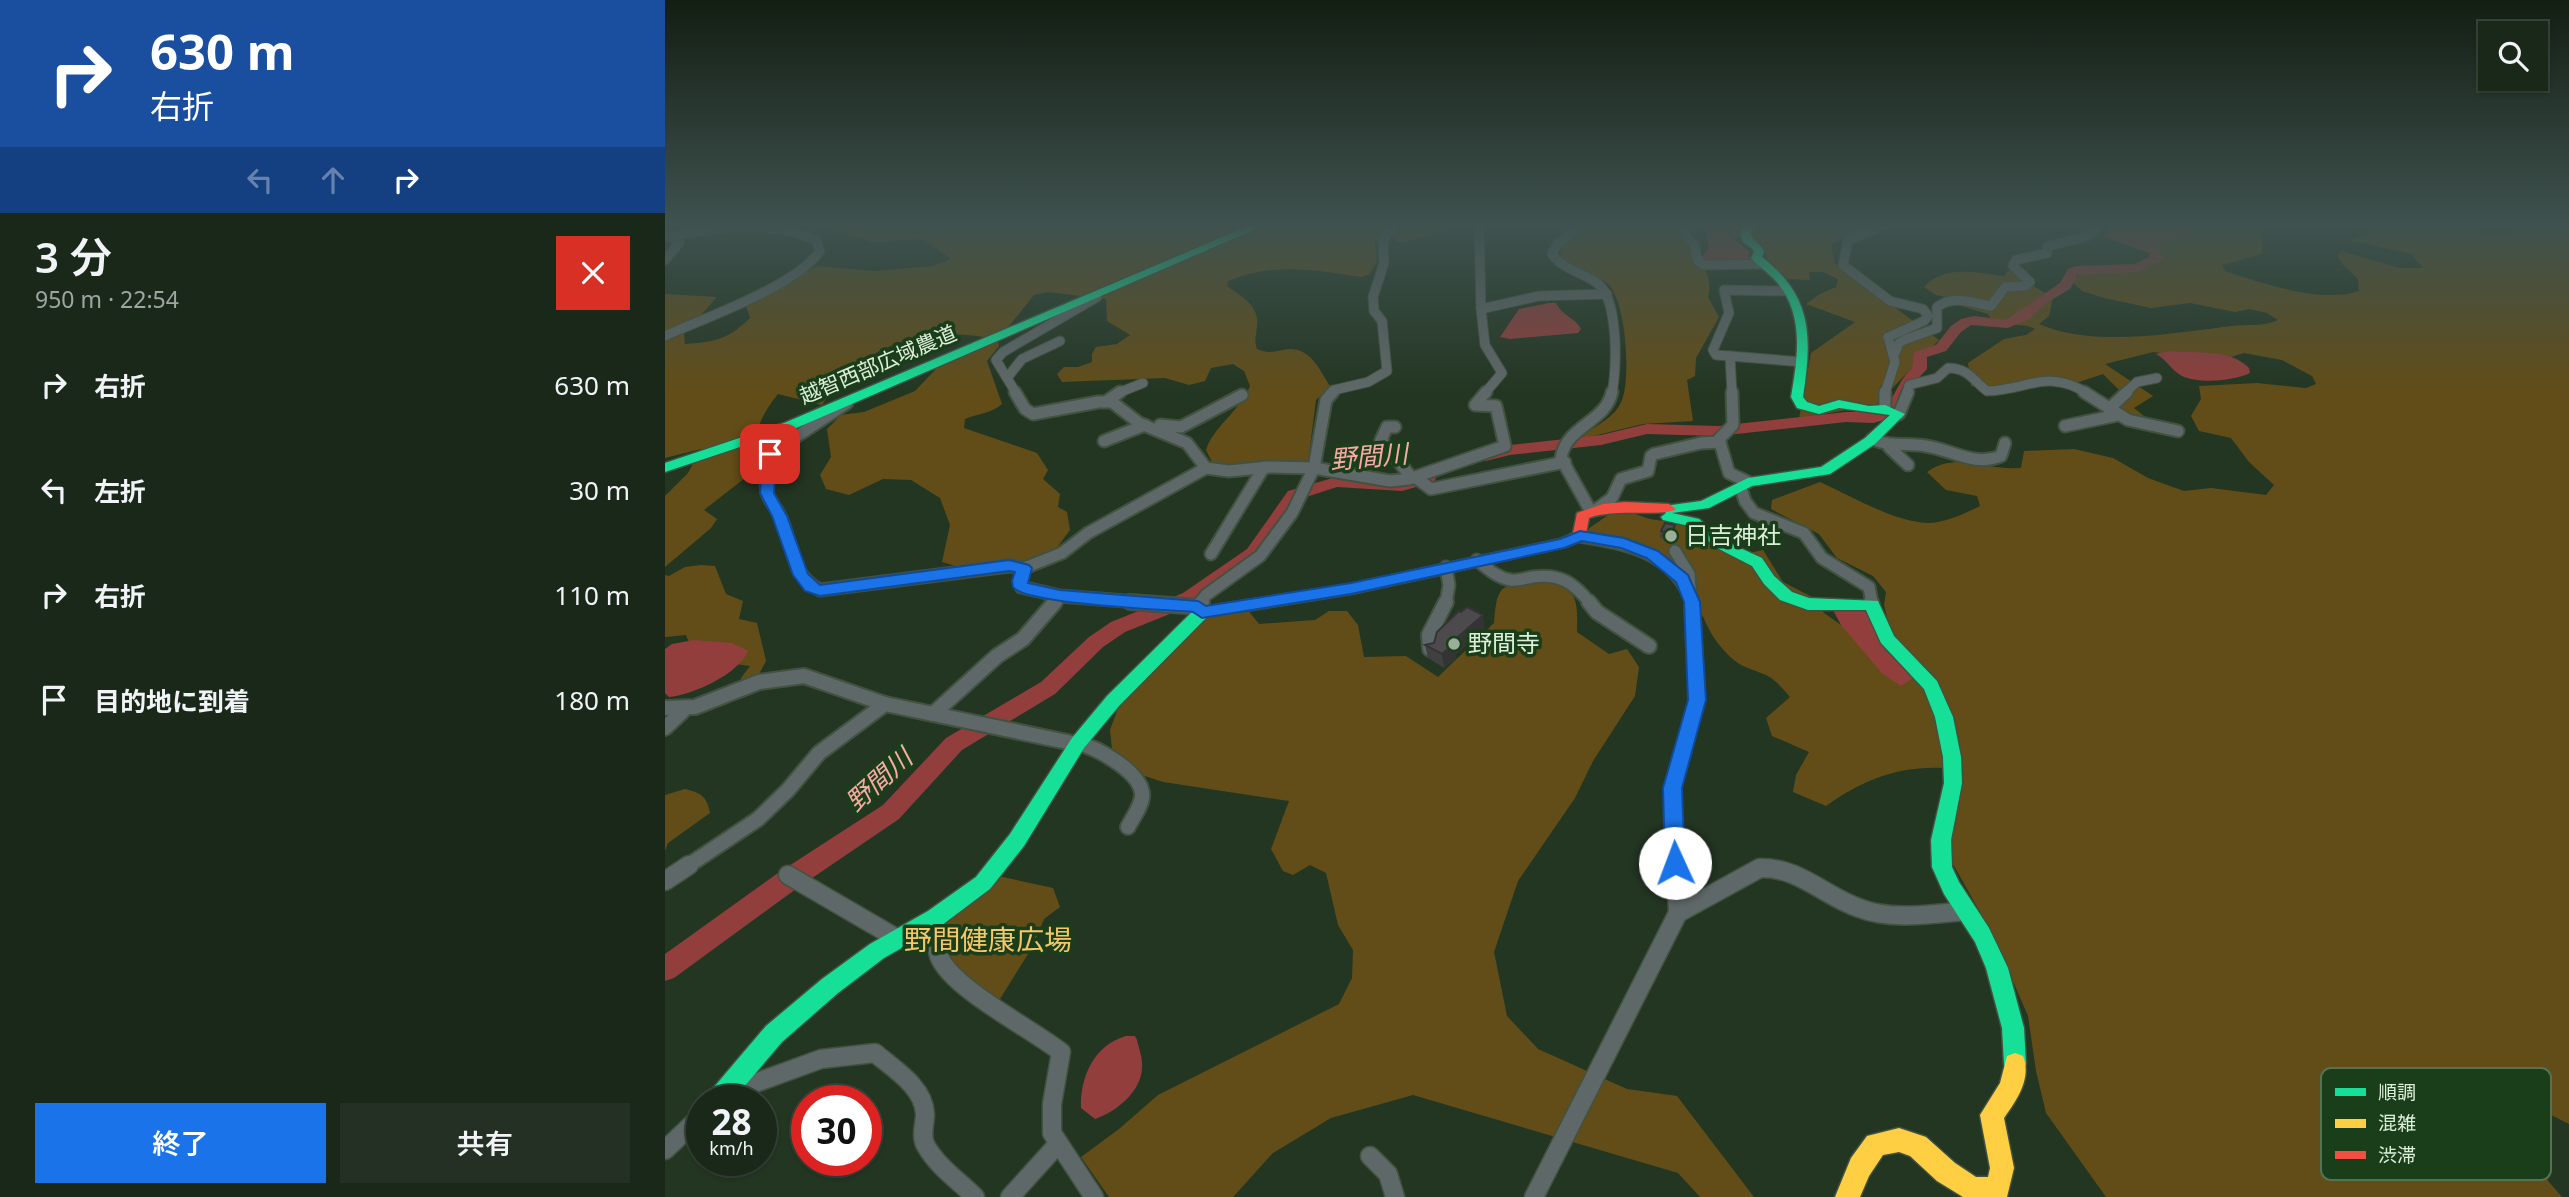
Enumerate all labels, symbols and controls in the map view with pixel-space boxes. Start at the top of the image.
text: 630 m [150,18,295,84]
map controls [2478,21,2548,91]
button: search [2478,21,2548,91]
icon: right [35,28,126,119]
text: 右折 [150,84,214,127]
icon: left [241,161,279,199]
icon: ahead [314,161,352,199]
icon: right [387,161,425,199]
text: 3 分 [35,228,112,285]
button: close [556,236,630,310]
text: 950 m · 22:54 [35,283,179,315]
street label: 越智西部広域農道 [795,318,960,410]
icon: right [35,366,73,404]
text: 630 m [554,367,630,403]
text: 右折 [94,368,146,404]
pin [740,424,800,484]
water label: 野間川 [1328,434,1412,477]
icon: arrive [751,435,789,473]
icon: left [35,471,73,509]
text: 30 m [569,472,630,508]
text: 左折 [94,473,146,509]
place label: 日吉神社 [1685,518,1781,551]
marker: 日吉神社 [1663,528,1679,544]
icon: right [35,576,73,614]
text: 110 m [554,577,630,613]
text: 右折 [94,578,146,614]
place label: 野間寺 [1468,626,1540,659]
marker: 野間寺 [1446,636,1462,652]
icon: arrive [35,681,73,719]
text: 180 m [554,682,630,718]
text: 目的地に到着 [94,683,250,719]
water label: 野間川 [837,738,922,819]
position arrow [1638,826,1712,900]
park label: 野間健康広場 [904,920,1072,958]
legend [2321,1068,2551,1180]
text: 順調 [2378,1079,2416,1105]
speed limit sign: 30 [791,1085,882,1176]
text: 28 [711,1098,752,1145]
button: 終了 [35,1103,326,1183]
button: 共有 [340,1103,630,1183]
text: 混雑 [2378,1110,2416,1136]
text: km/h [709,1136,754,1160]
text: 渋滞 [2378,1142,2416,1168]

